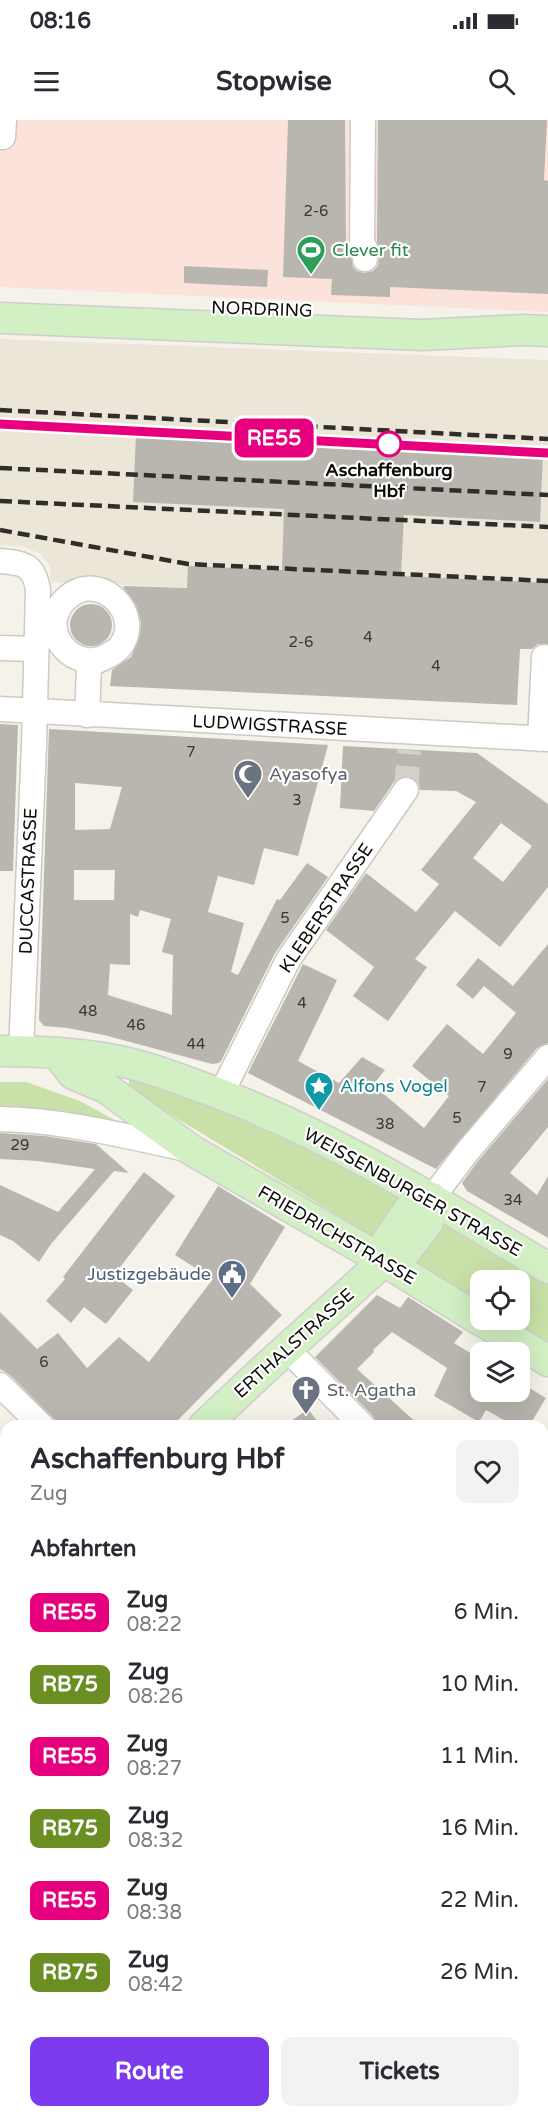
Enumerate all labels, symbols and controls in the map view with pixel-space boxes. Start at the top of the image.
text: 08:16 [30,8,91,34]
icon: menu [30,65,63,98]
text: Stopwise [216,65,332,98]
icon: search [485,65,518,98]
house number: 2-6 [304,202,328,220]
sports icon: Clever fit [295,234,327,276]
place label: Clever fit [332,239,409,261]
street label: NORDRING [211,296,313,322]
line badge: RE55 [232,418,316,458]
text: RE55 [247,426,301,451]
marker: Aschaffenburg Hbf [376,431,402,457]
place label: Aschaffenburg Hbf [325,459,453,502]
house number: 4 [363,628,373,646]
house number: 2-6 [289,633,313,651]
house number: 4 [431,657,441,675]
street label: LUDWIGSTRASSE [192,710,348,740]
house number: 7 [186,743,196,761]
mosque icon: Ayasofya [232,758,264,800]
place label: Ayasofya [269,763,348,785]
house number: 3 [292,791,302,809]
street label: DUCCASTRASSE [14,807,42,955]
street label: KLEBERSTRASSE [274,839,378,977]
house number: 5 [280,909,290,927]
house number: 4 [297,994,307,1012]
house number: 48 [79,1002,97,1020]
house number: 46 [127,1016,145,1034]
house number: 44 [187,1035,205,1053]
house number: 9 [503,1045,513,1063]
place icon: Alfons Vogel [303,1070,335,1112]
place label: Alfons Vogel [340,1075,448,1097]
house number: 7 [477,1078,487,1096]
house number: 5 [452,1109,462,1127]
house number: 38 [376,1115,394,1133]
street label: WEISSENBURGER STRASSE [300,1123,526,1261]
house number: 29 [11,1136,29,1154]
street label: FRIEDRICHSTRASSE [254,1181,420,1289]
house number: 34 [504,1191,522,1209]
public building icon: Justizgebäude [216,1258,248,1300]
place label: Justizgebäude [87,1263,211,1285]
map controls [470,1270,530,1402]
button: locate [470,1270,530,1330]
street label: ERTHALSTRASSE [229,1283,359,1403]
button: layers [470,1342,530,1402]
house number: 6 [39,1353,49,1371]
church icon: St. Agatha [290,1374,322,1416]
place label: St. Agatha [327,1379,416,1401]
button: heart [456,1440,519,1503]
text: Aschaffenburg Hbf [30,1442,285,1476]
text: Zug [30,1482,68,1506]
text: Abfahrten [30,1536,136,1562]
text: Zug [127,1587,168,1613]
text: 6 Min. [454,1599,519,1625]
text: RE55 [42,1600,97,1625]
text: 08:22 [127,1613,182,1637]
text: Zug [128,1659,169,1685]
text: 10 Min. [440,1671,519,1697]
text: RB75 [42,1672,98,1697]
text: 08:26 [128,1685,183,1709]
text: Zug [127,1731,168,1757]
text: 11 Min. [440,1743,519,1769]
text: RE55 [42,1744,97,1769]
text: 08:27 [127,1757,182,1781]
text: Zug [128,1803,169,1829]
text: 16 Min. [440,1815,519,1841]
text: RB75 [42,1816,98,1841]
text: 08:32 [128,1829,183,1853]
text: Zug [127,1875,168,1901]
text: 22 Min. [440,1887,519,1913]
text: RE55 [42,1888,97,1913]
text: 08:38 [127,1901,182,1925]
text: Zug [128,1947,169,1973]
text: 26 Min. [440,1959,519,1985]
text: RB75 [42,1960,98,1985]
text: 08:42 [128,1973,183,1997]
button: Route [30,2037,269,2106]
button: Tickets [281,2037,519,2106]

